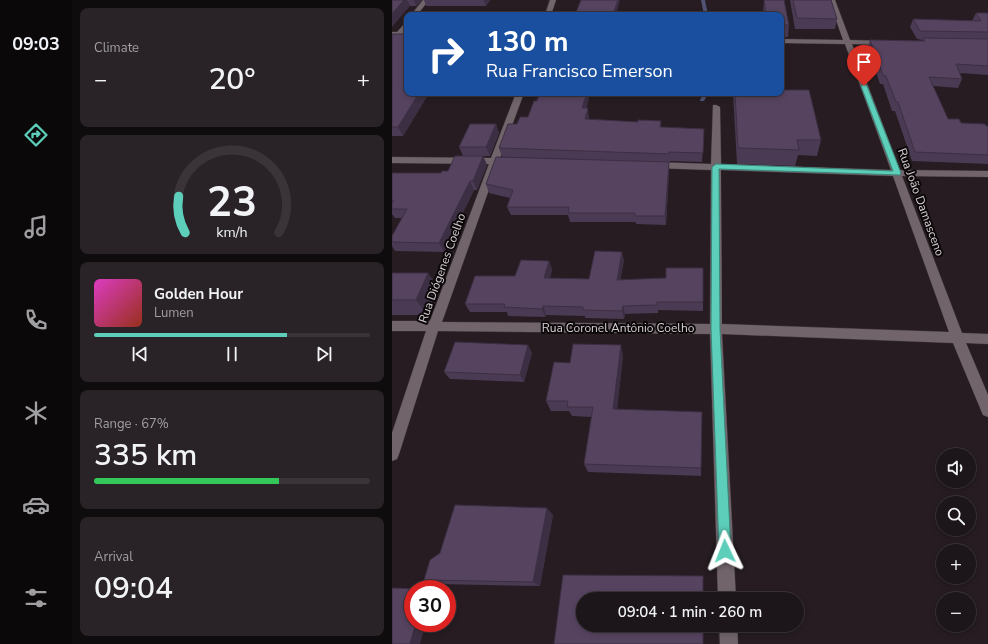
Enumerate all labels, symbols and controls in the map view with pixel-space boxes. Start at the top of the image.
text: 130 m [486,23,569,61]
icon: right [420,28,472,80]
text: 09:03 [12,32,60,56]
text: Climate [94,39,139,57]
pin [847,45,881,86]
icon: arrive [853,51,875,73]
text: 20° [208,59,256,100]
text: Rua Francisco Emerson [486,59,673,83]
text: − [94,65,107,95]
text: + [357,65,370,95]
icon: directions [22,121,50,149]
street label: Rua João Damasceno [894,146,948,259]
text: 23 [207,174,257,231]
street label: Rua Diógenes Coelho [415,211,469,325]
icon: music [22,213,50,241]
text: km/h [216,222,248,241]
text: Golden Hour [154,284,243,304]
text: Lumen [154,304,194,322]
icon: phone [22,306,50,334]
street label: Rua Coronel Antônio Coelho [542,320,695,336]
icon: previous [129,343,151,365]
icon: pause [221,343,243,365]
icon: next [313,343,335,365]
icon: climate [22,399,50,427]
text: Range · 67% [94,415,169,433]
text: 335 km [94,435,197,476]
map controls [936,448,976,632]
button: sound [936,448,976,488]
icon: car [22,491,50,519]
button: search [936,496,976,536]
position arrow [704,530,746,572]
button: + [936,544,976,584]
text: Arrival [94,548,133,566]
text: 09:04 [94,568,173,609]
speed limit sign: 30 [404,580,456,632]
icon: filters [22,584,50,612]
button: − [936,592,976,632]
text: 09:04 · 1 min · 260 m [618,602,762,622]

